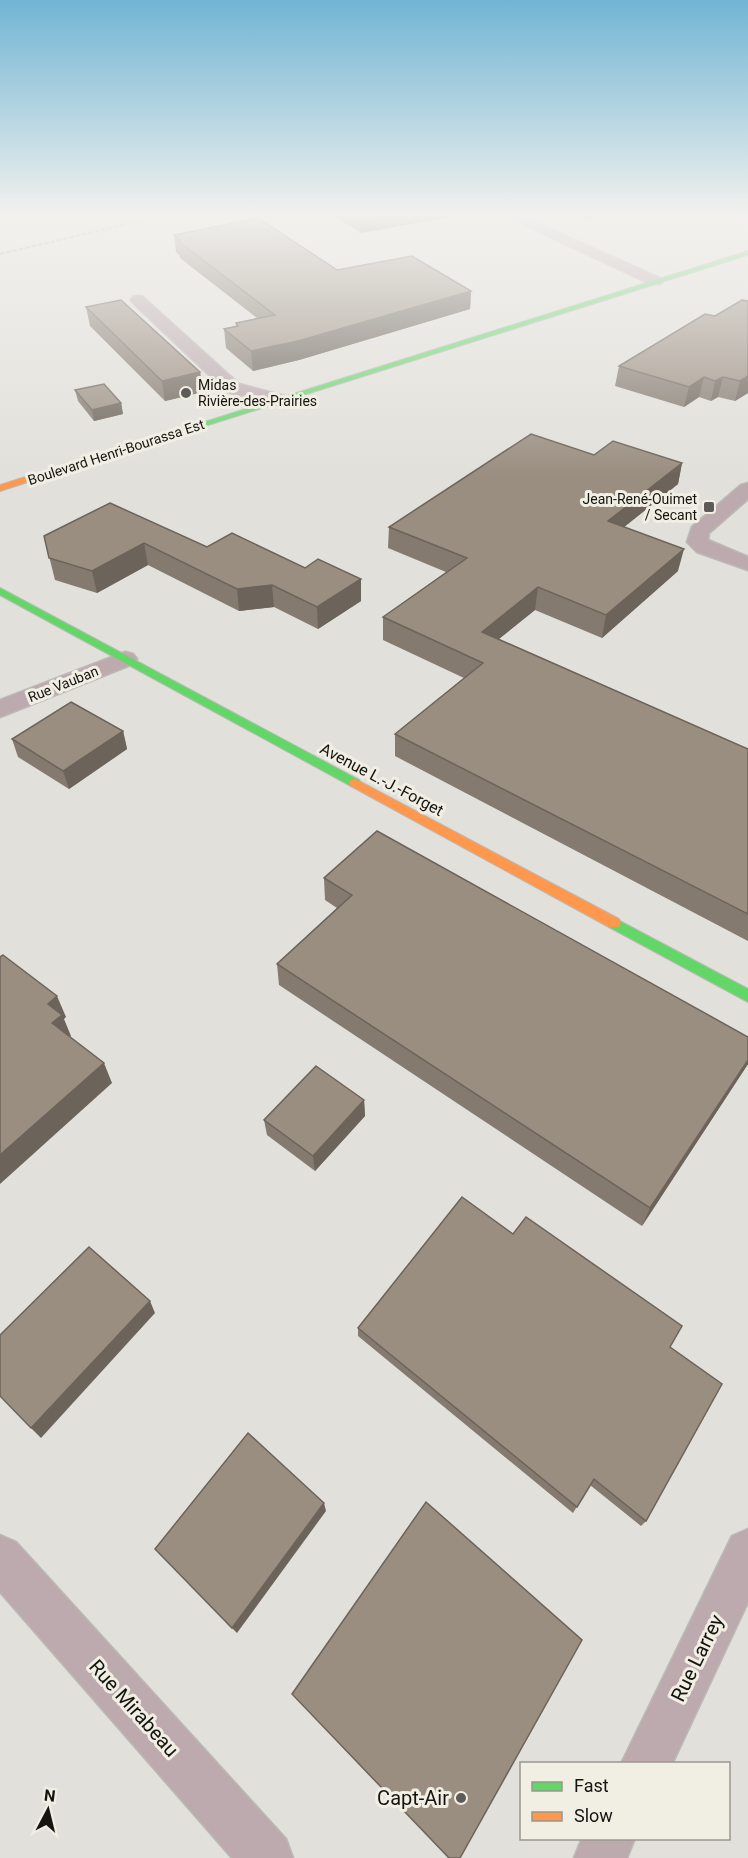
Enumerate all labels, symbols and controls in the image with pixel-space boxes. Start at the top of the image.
place label: Midas Rivière-des-Prairies [198,377,317,409]
marker: Midas Rivière-des-Prairies [179,386,193,400]
street label: Boulevard Henri-Bourassa Est [26,416,207,488]
place label: Jean-René-Ouimet / Secant [583,491,697,523]
marker: Jean-René-Ouimet / Secant [702,500,716,514]
street label: Rue Vauban [26,663,100,705]
street label: Avenue L.-J.-Forget [317,739,447,820]
street label: Rue Larrey [666,1610,729,1705]
street label: Rue Mirabeau [84,1655,184,1761]
legend [520,1762,730,1840]
text: Fast [574,1775,609,1796]
north arrow [18,1780,78,1840]
text: N [43,1785,57,1806]
place label: Capt-Air [377,1786,449,1810]
marker: Capt-Air [454,1791,468,1805]
text: Slow [574,1805,613,1826]

